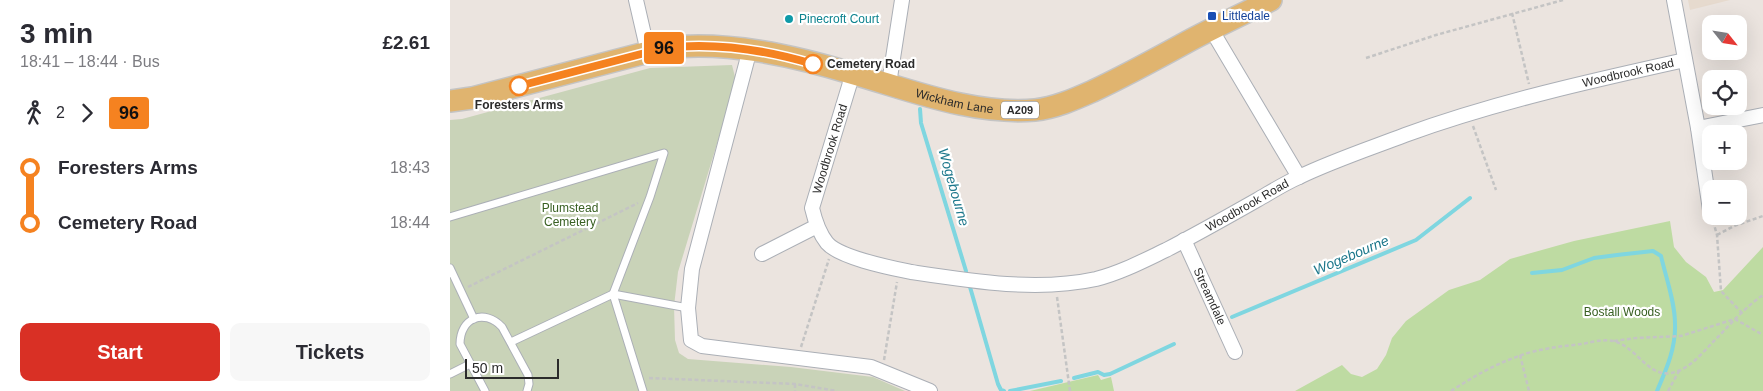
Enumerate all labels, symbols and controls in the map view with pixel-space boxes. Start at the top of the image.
place label: Littledale [1222,9,1270,23]
marker: Littledale [1206,10,1218,22]
place label: Pinecroft Court [799,12,880,26]
marker: Pinecroft Court [783,13,795,25]
north arrow [1702,15,1748,60]
map controls [1702,15,1747,225]
text: 3 min [20,18,93,49]
text: £2.61 [382,32,430,53]
line badge: 96 [642,32,686,64]
text: 96 [654,38,674,58]
text: 18:41 – 18:44 · Bus [20,53,160,70]
marker: Cemetery Road [803,54,823,74]
street label: Woodbrook Road [1581,56,1675,90]
place label: Cemetery Road [827,57,915,71]
button: locate [1702,70,1747,115]
marker: Foresters Arms [509,76,529,96]
street label: Wickham Lane [914,86,994,116]
place label: Foresters Arms [475,98,563,112]
icon: walk [20,99,48,127]
icon: forward [73,99,101,127]
street label: Woodbrook Road [810,102,850,196]
road number: A209 [1001,102,1039,118]
text: 96 [119,103,139,123]
text: 2 [56,104,65,121]
button: + [1702,125,1747,170]
water label: Wogebourne [935,146,973,228]
text: Foresters Arms [58,157,198,178]
text: 18:43 [390,159,430,176]
street label: Woodbrook Road [1203,176,1291,234]
button: − [1702,180,1747,225]
park label: Plumstead Cemetery [542,201,598,229]
text: Cemetery Road [58,212,197,233]
text: 18:44 [390,214,430,231]
water label: Wogebourne [1311,232,1391,278]
street label: Streamdale [1191,266,1229,328]
park label: Bostall Woods [1584,305,1660,319]
button: Start [20,323,220,381]
button: Tickets [230,323,430,381]
scale bar [465,356,559,379]
text: 50 m [472,360,503,376]

